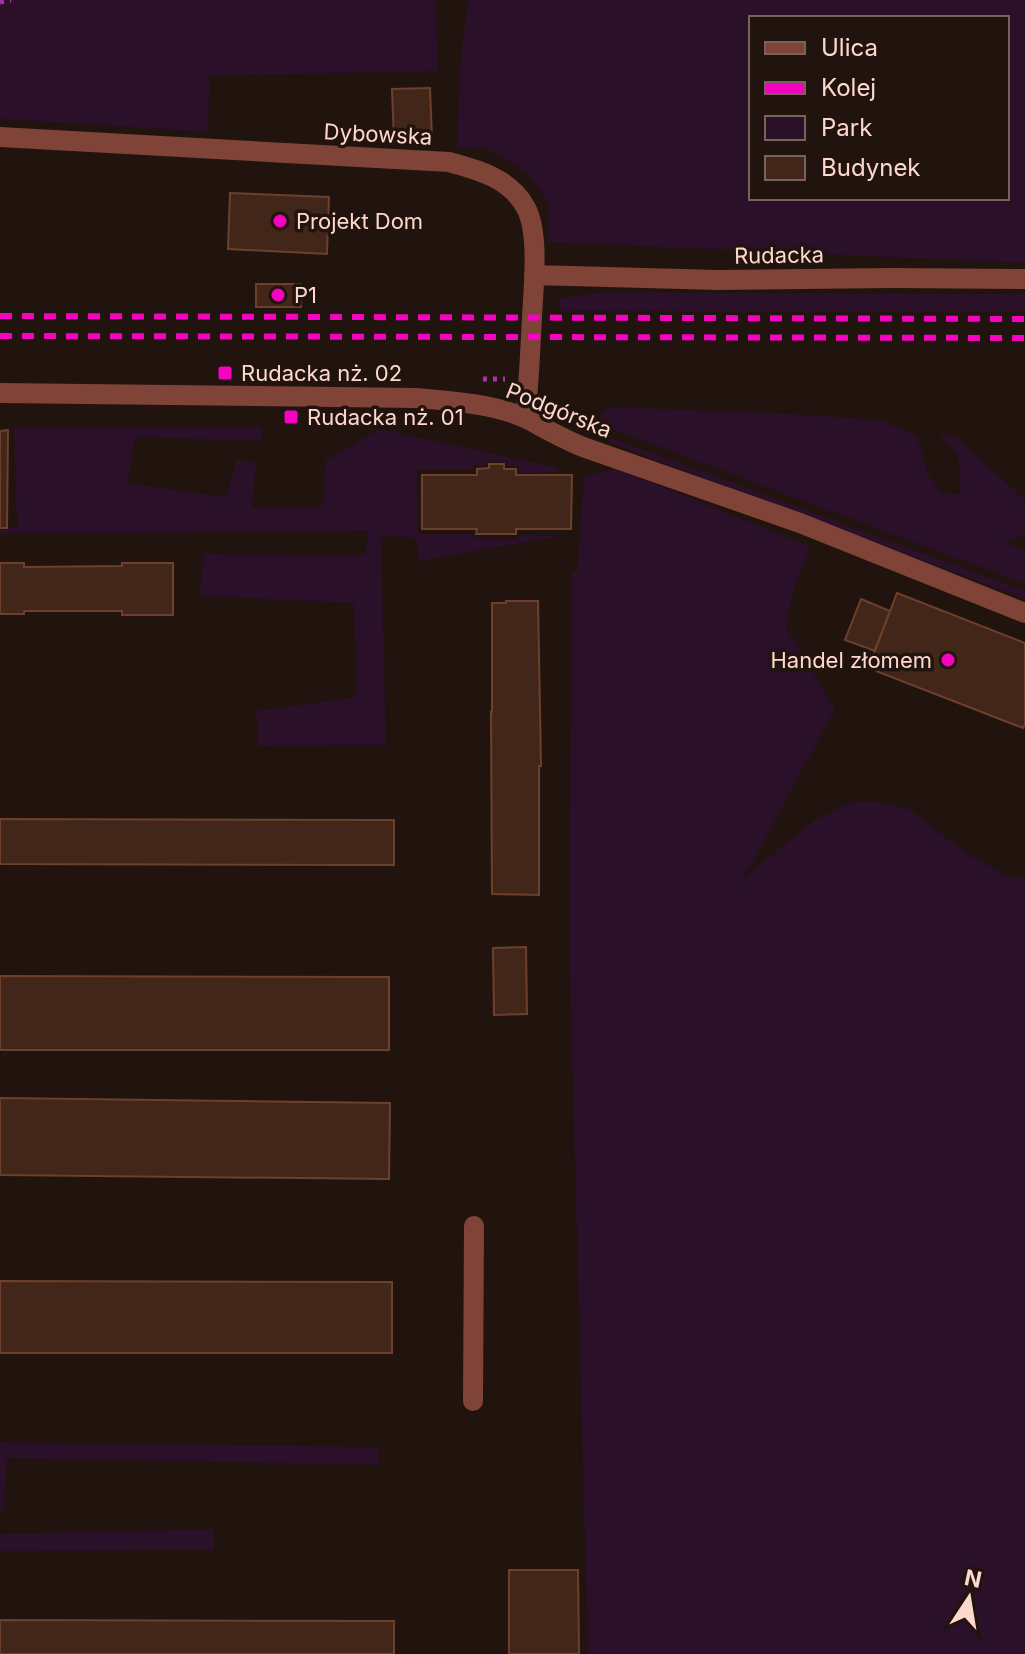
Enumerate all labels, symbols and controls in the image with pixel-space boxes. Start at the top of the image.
legend [749,16,1009,200]
text: Ulica [821,33,878,62]
text: Kolej [821,73,876,102]
text: Park [821,113,872,142]
street label: Dybowska [323,118,433,150]
text: Budynek [821,153,921,182]
place label: Projekt Dom [296,208,423,234]
marker: Projekt Dom [271,212,289,230]
street label: Rudacka [734,241,824,269]
place label: P1 [294,282,317,308]
marker: P1 [269,286,287,304]
place label: Rudacka nż. 02 [241,360,402,386]
marker: Rudacka nż. 02 [216,364,234,382]
street label: Podgórska [502,377,616,443]
place label: Rudacka nż. 01 [307,404,464,430]
marker: Rudacka nż. 01 [282,408,300,426]
place label: Handel złomem [770,647,932,673]
marker: Handel złomem [939,651,957,669]
north arrow [929,1558,1009,1638]
text: N [962,1564,984,1593]

